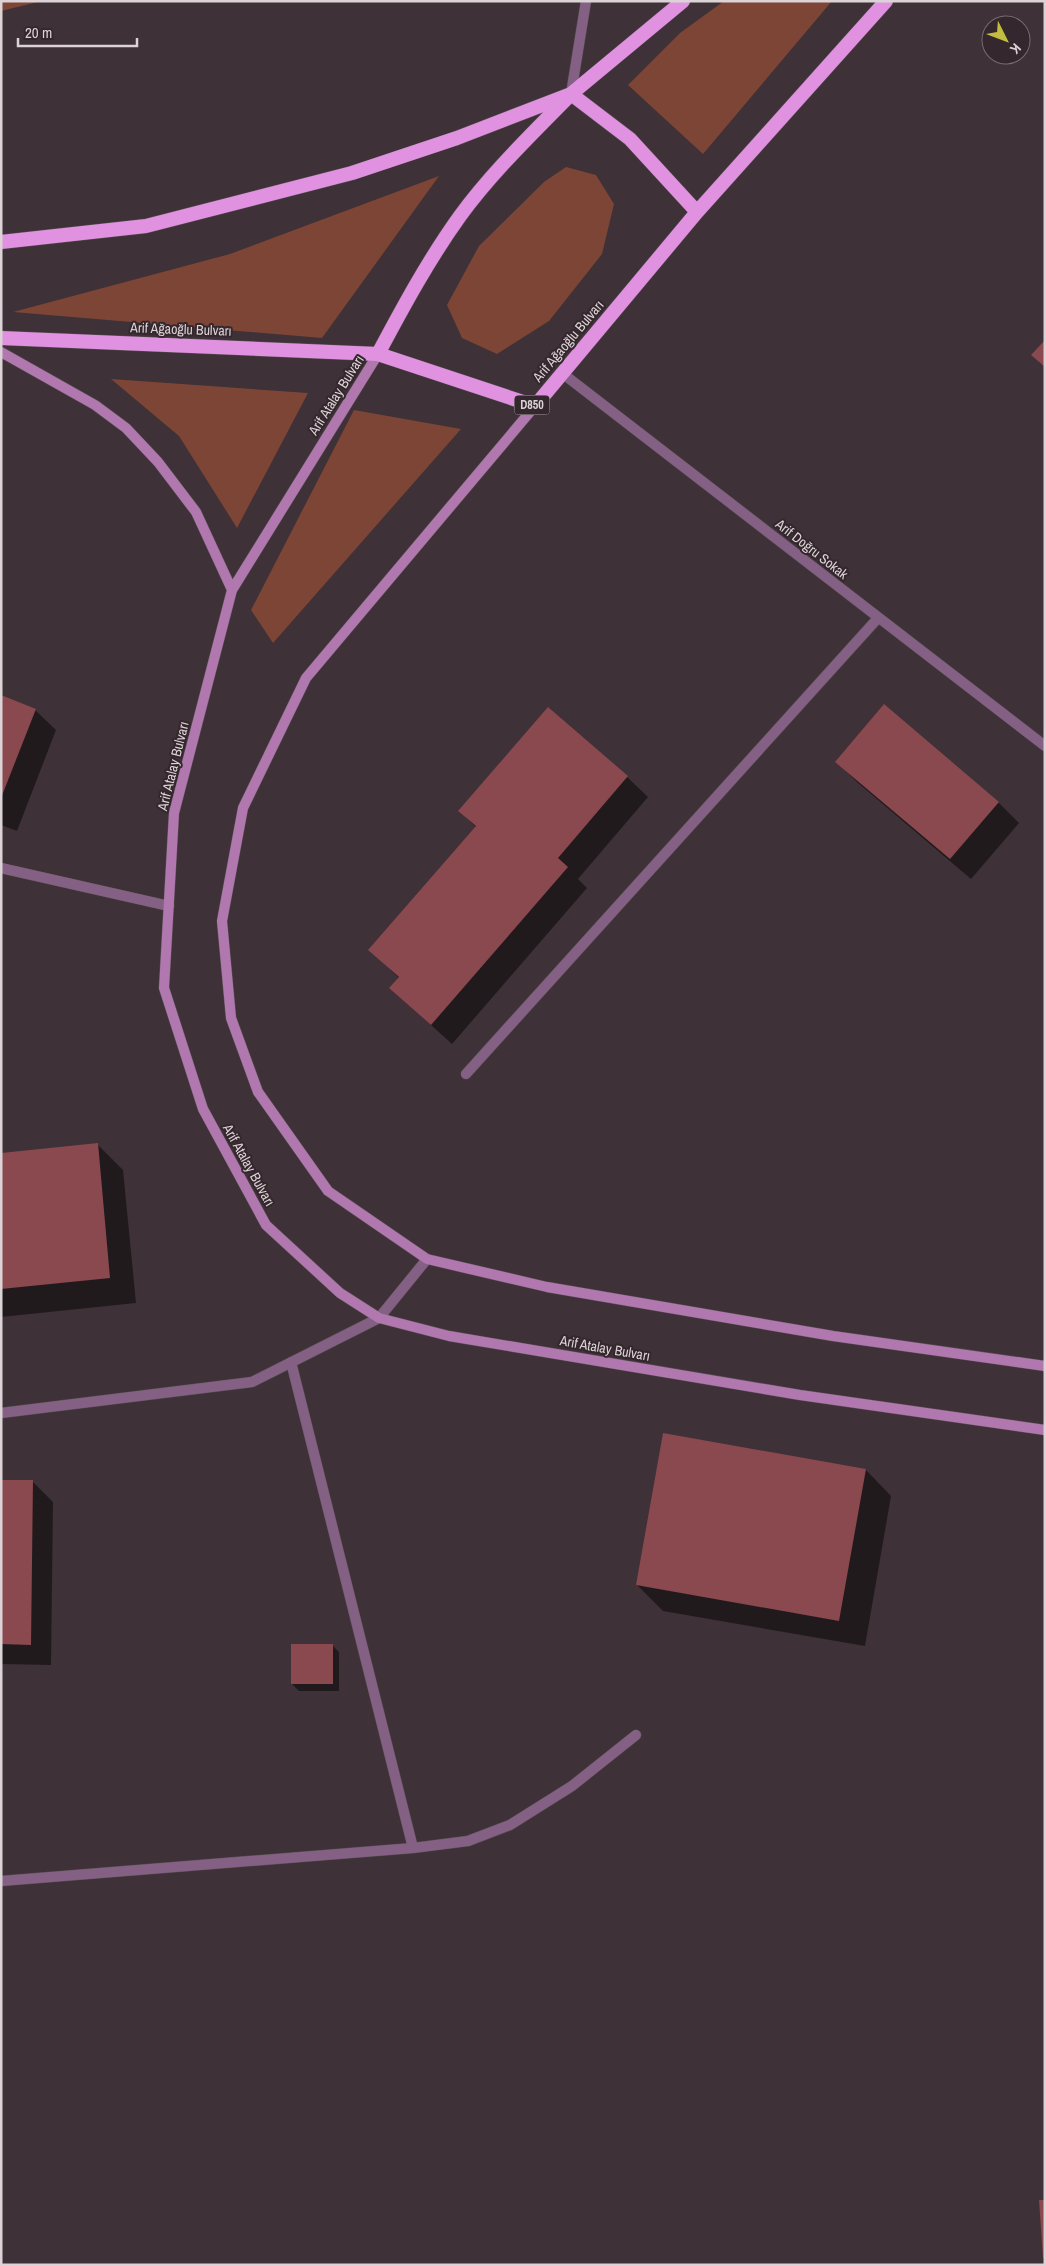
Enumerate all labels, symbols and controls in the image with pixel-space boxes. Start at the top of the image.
scale bar [18,15,136,47]
north arrow [981,15,1031,65]
text: 20 m [25,22,52,43]
text: K [1006,40,1025,58]
street label: Arif Ağaoğlu Bulvarı [528,296,608,386]
street label: Arif Ağaoğlu Bulvarı [129,318,232,340]
street label: Arif Atalay Bulvarı [304,352,368,439]
road number: D850 [514,396,550,414]
street label: Arif Doğru Sokak [771,514,852,583]
street label: Arif Atalay Bulvarı [153,720,193,813]
street label: Arif Atalay Bulvarı [219,1120,279,1209]
street label: Arif Atalay Bulvarı [558,1331,652,1365]

